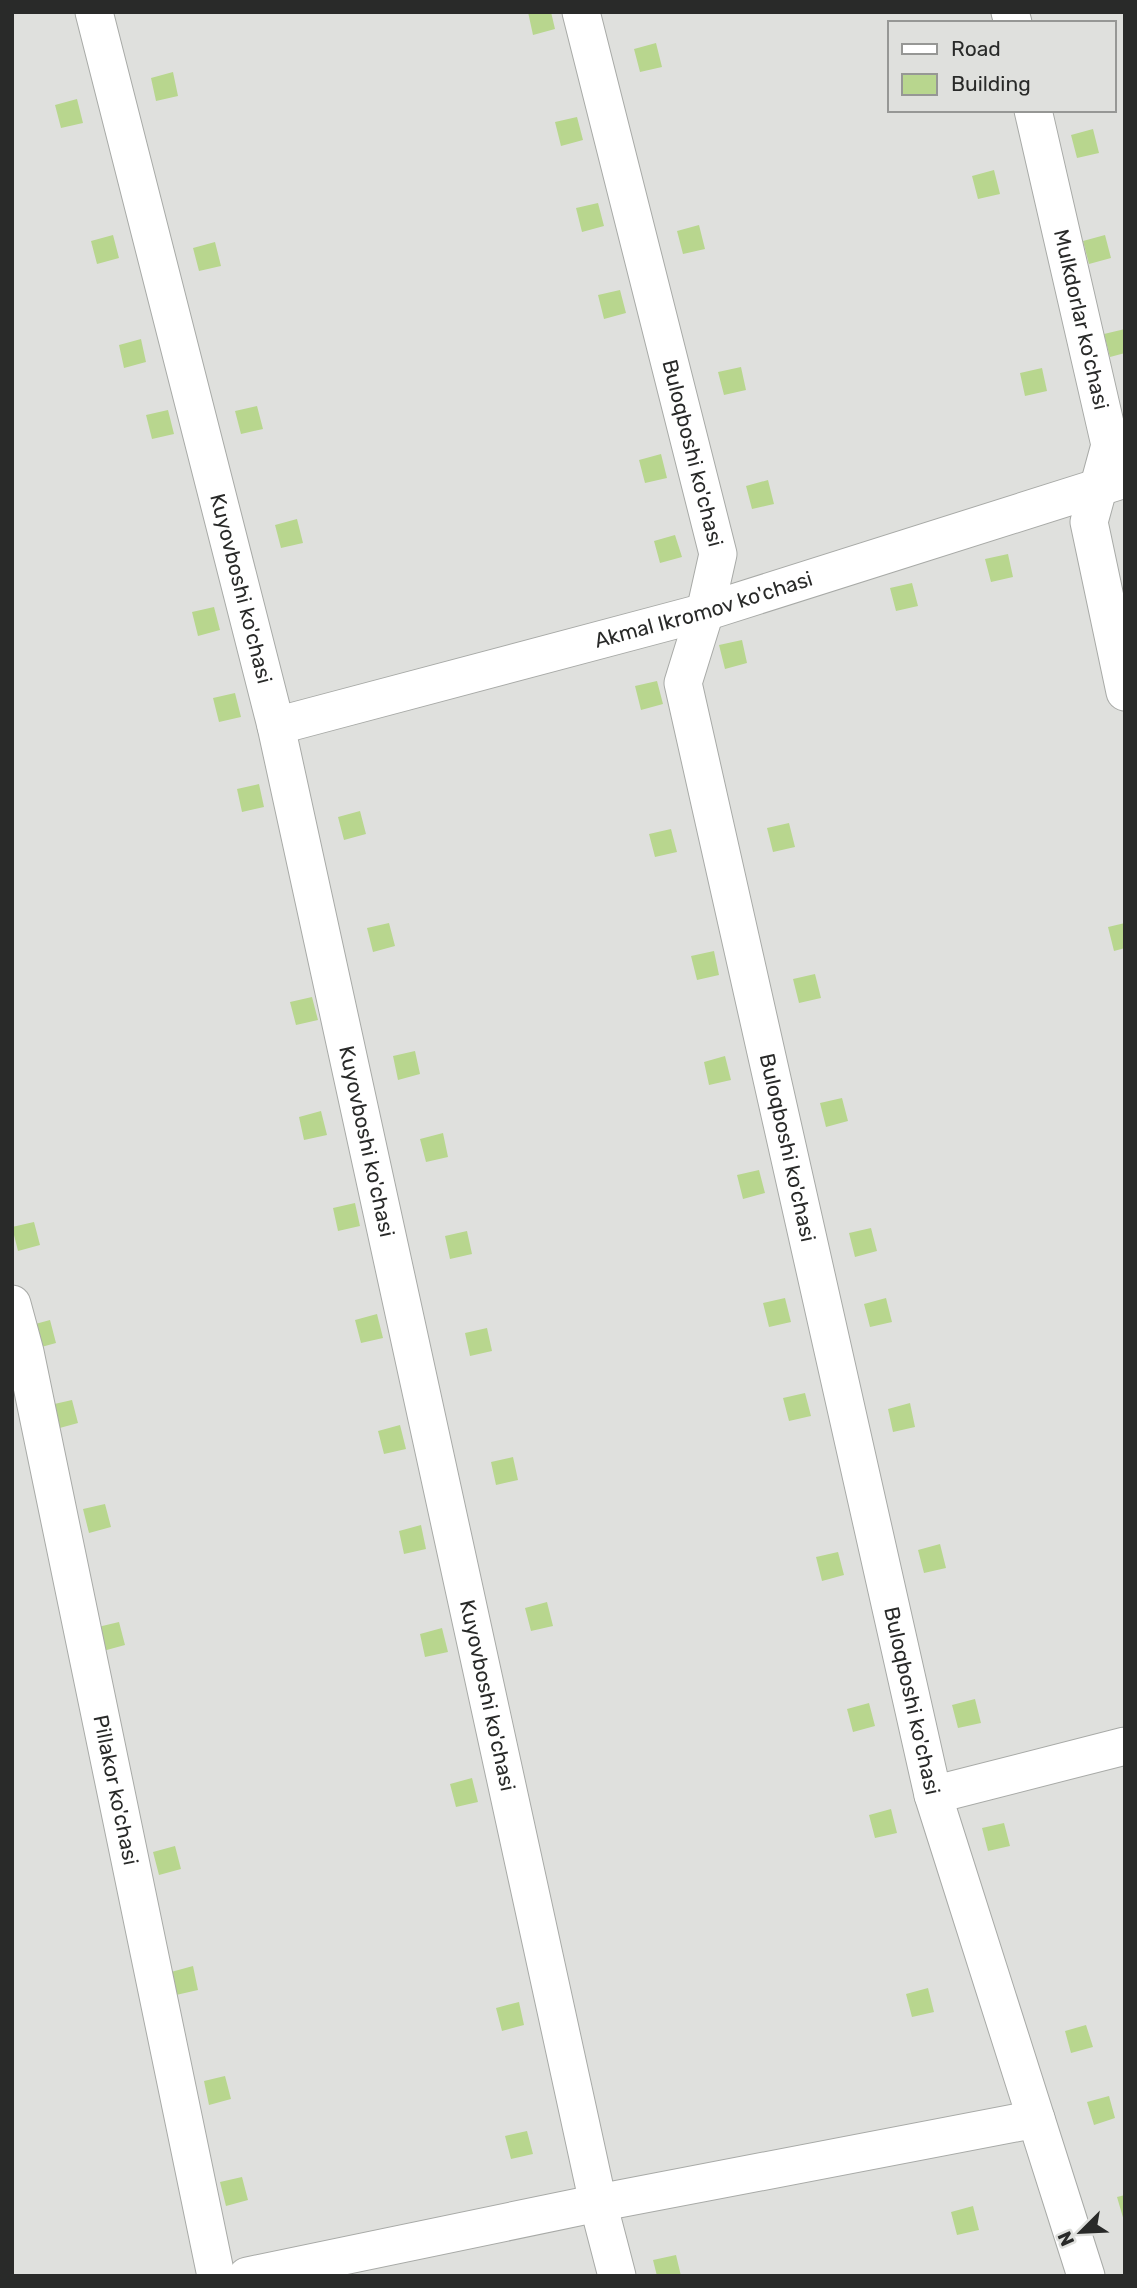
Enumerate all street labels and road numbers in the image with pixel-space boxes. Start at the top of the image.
street label: Mulkdorlar ko'chasi [1049,227,1114,412]
street label: Buloqboshi ko'chasi [657,357,729,549]
street label: Kuyovboshi ko'chasi [205,491,278,686]
street label: Akmal Ikromov ko'chasi [592,566,816,653]
street label: Kuyovboshi ko'chasi [334,1043,400,1239]
street label: Buloqboshi ko'chasi [755,1051,821,1244]
street label: Kuyovboshi ko'chasi [455,1597,521,1793]
street label: Buloqboshi ko'chasi [879,1604,946,1797]
street label: Pillakor ko'chasi [88,1712,144,1867]

